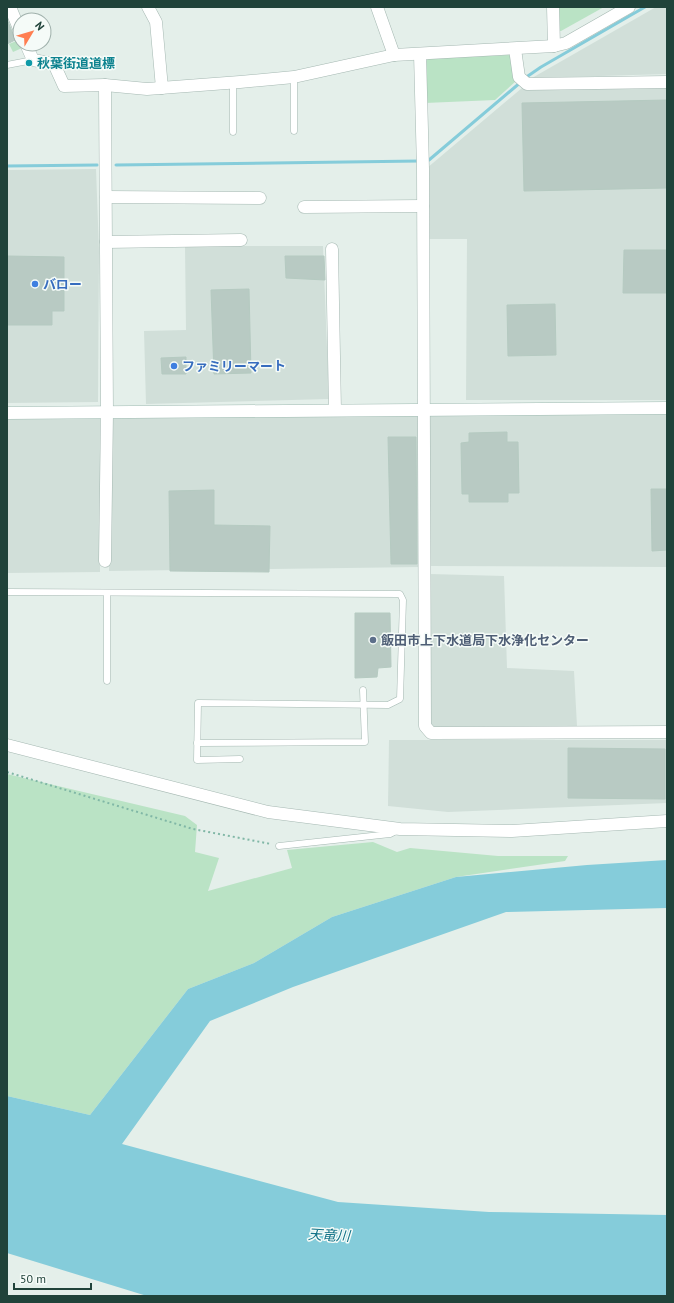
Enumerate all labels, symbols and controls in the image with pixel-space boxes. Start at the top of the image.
north arrow [12,12,52,52]
text: N [32,19,48,33]
place label: 秋葉街道道標 [37,55,115,72]
marker: 秋葉街道道標 [24,58,34,68]
place label: バロー [43,276,82,293]
marker: バロー [30,279,40,289]
place label: ファミリーマート [182,358,286,375]
marker: ファミリーマート [169,361,179,371]
place label: 飯田市上下水道局下水浄化センター [381,632,589,649]
marker: 飯田市上下水道局下水浄化センター [368,635,378,645]
water label: 天竜川 [308,1225,352,1245]
scale bar [14,1265,91,1291]
text: 50 m [20,1271,46,1286]

